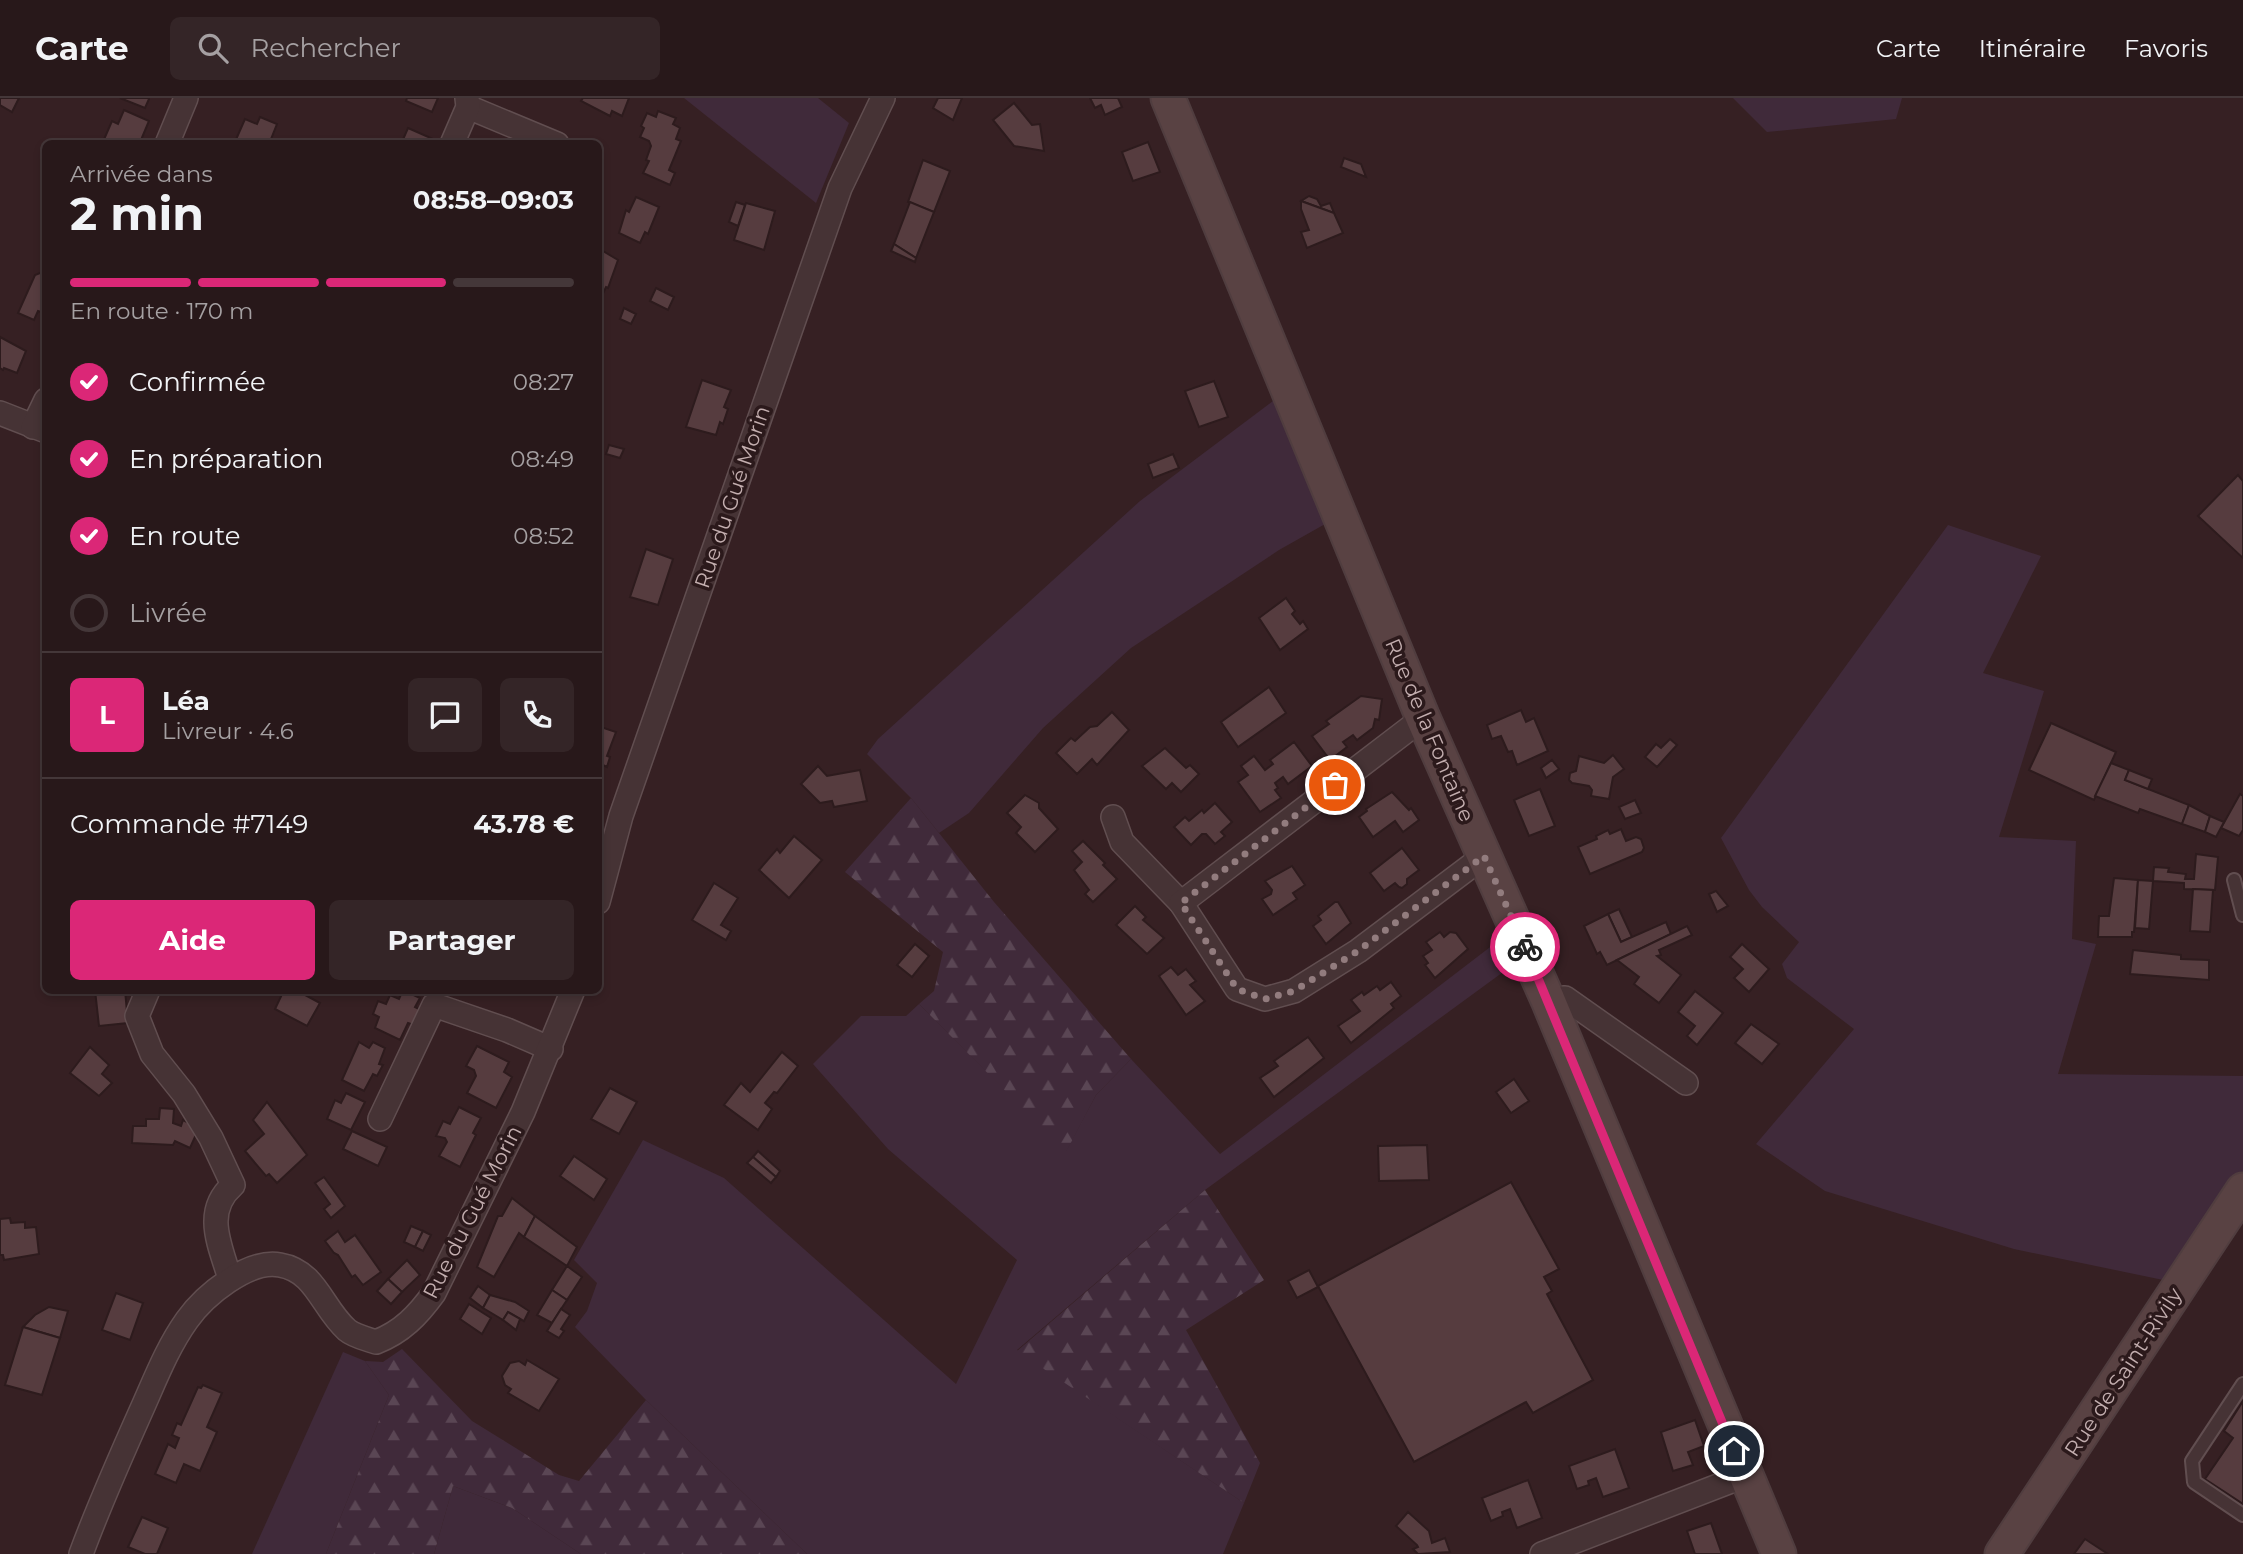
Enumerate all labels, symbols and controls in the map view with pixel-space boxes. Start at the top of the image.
search box [170,17,660,80]
text: Carte [35,28,128,68]
icon: search [194,29,232,67]
text: Rechercher [250,32,401,64]
text: Carte [1876,34,1941,63]
text: Itinéraire [1979,34,2086,63]
text: Favoris [2124,34,2208,63]
text: Arrivée dans [70,160,213,188]
text: 08:58–09:03 [413,184,574,216]
text: 2 min [70,185,204,242]
text: En route · 170 m [70,297,253,325]
icon: check [70,363,108,401]
text: Confirmée [129,366,266,398]
text: 08:27 [513,368,574,396]
street label: Rue du Gué Morin [689,403,775,591]
icon: check [70,440,108,478]
text: En préparation [129,443,323,475]
text: 08:49 [510,445,574,473]
icon: check [70,517,108,555]
text: En route [129,520,240,552]
text: 08:52 [513,522,574,550]
text: Livrée [129,597,207,629]
street label: Rue de la Fontaine [1380,635,1480,825]
button: chat [408,678,482,752]
button: phone [500,678,574,752]
text: Léa [162,685,210,717]
text: L [99,699,115,731]
text: Livreur · 4.6 [162,717,294,745]
pin [1305,755,1365,815]
icon: bag [1316,766,1354,804]
text: Commande #7149 [70,808,308,840]
text: 43.78 € [473,808,574,840]
button: Aide [70,900,315,980]
button: Partager [329,900,574,980]
courier [1490,912,1560,982]
icon: bike [1506,928,1544,966]
street label: Rue du Gué Morin [417,1121,527,1303]
street label: Rue de Saint-Rivily [2059,1282,2187,1461]
pin [1704,1421,1764,1481]
icon: home [1715,1432,1753,1470]

